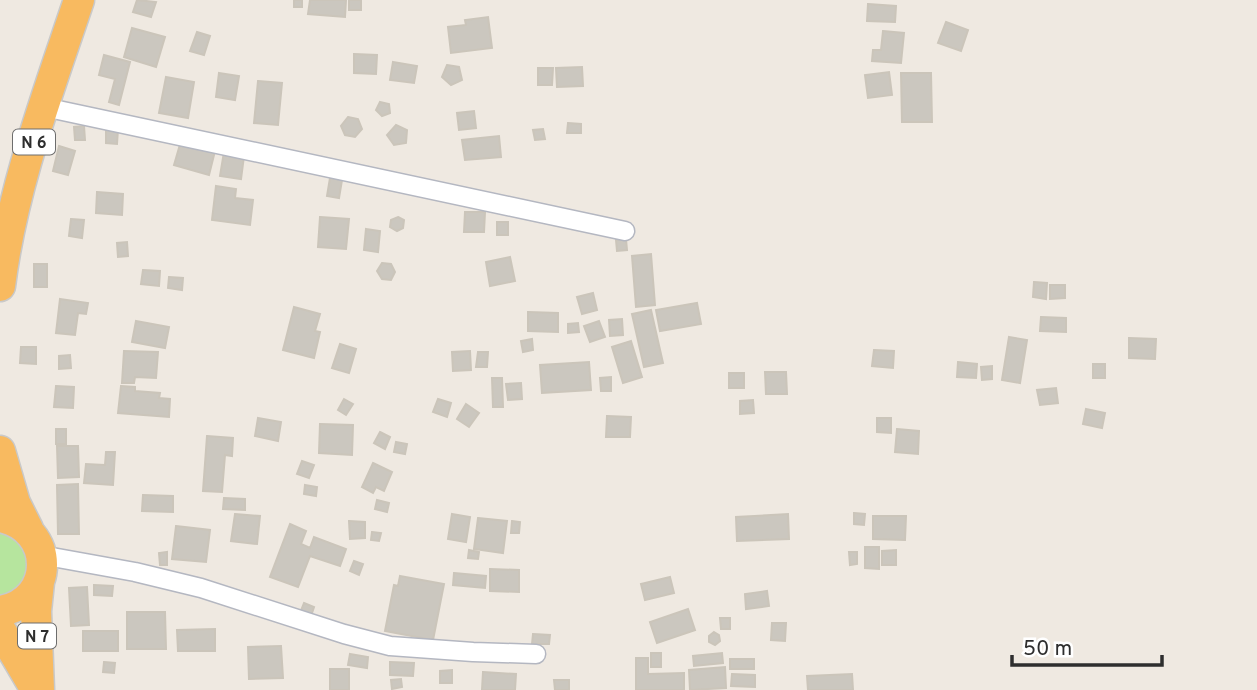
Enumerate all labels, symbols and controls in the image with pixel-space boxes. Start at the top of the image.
road number: N 6 [13,130,55,154]
road number: N 7 [18,624,56,649]
scale bar [1012,624,1162,668]
text: 50 m [1023,636,1072,663]

